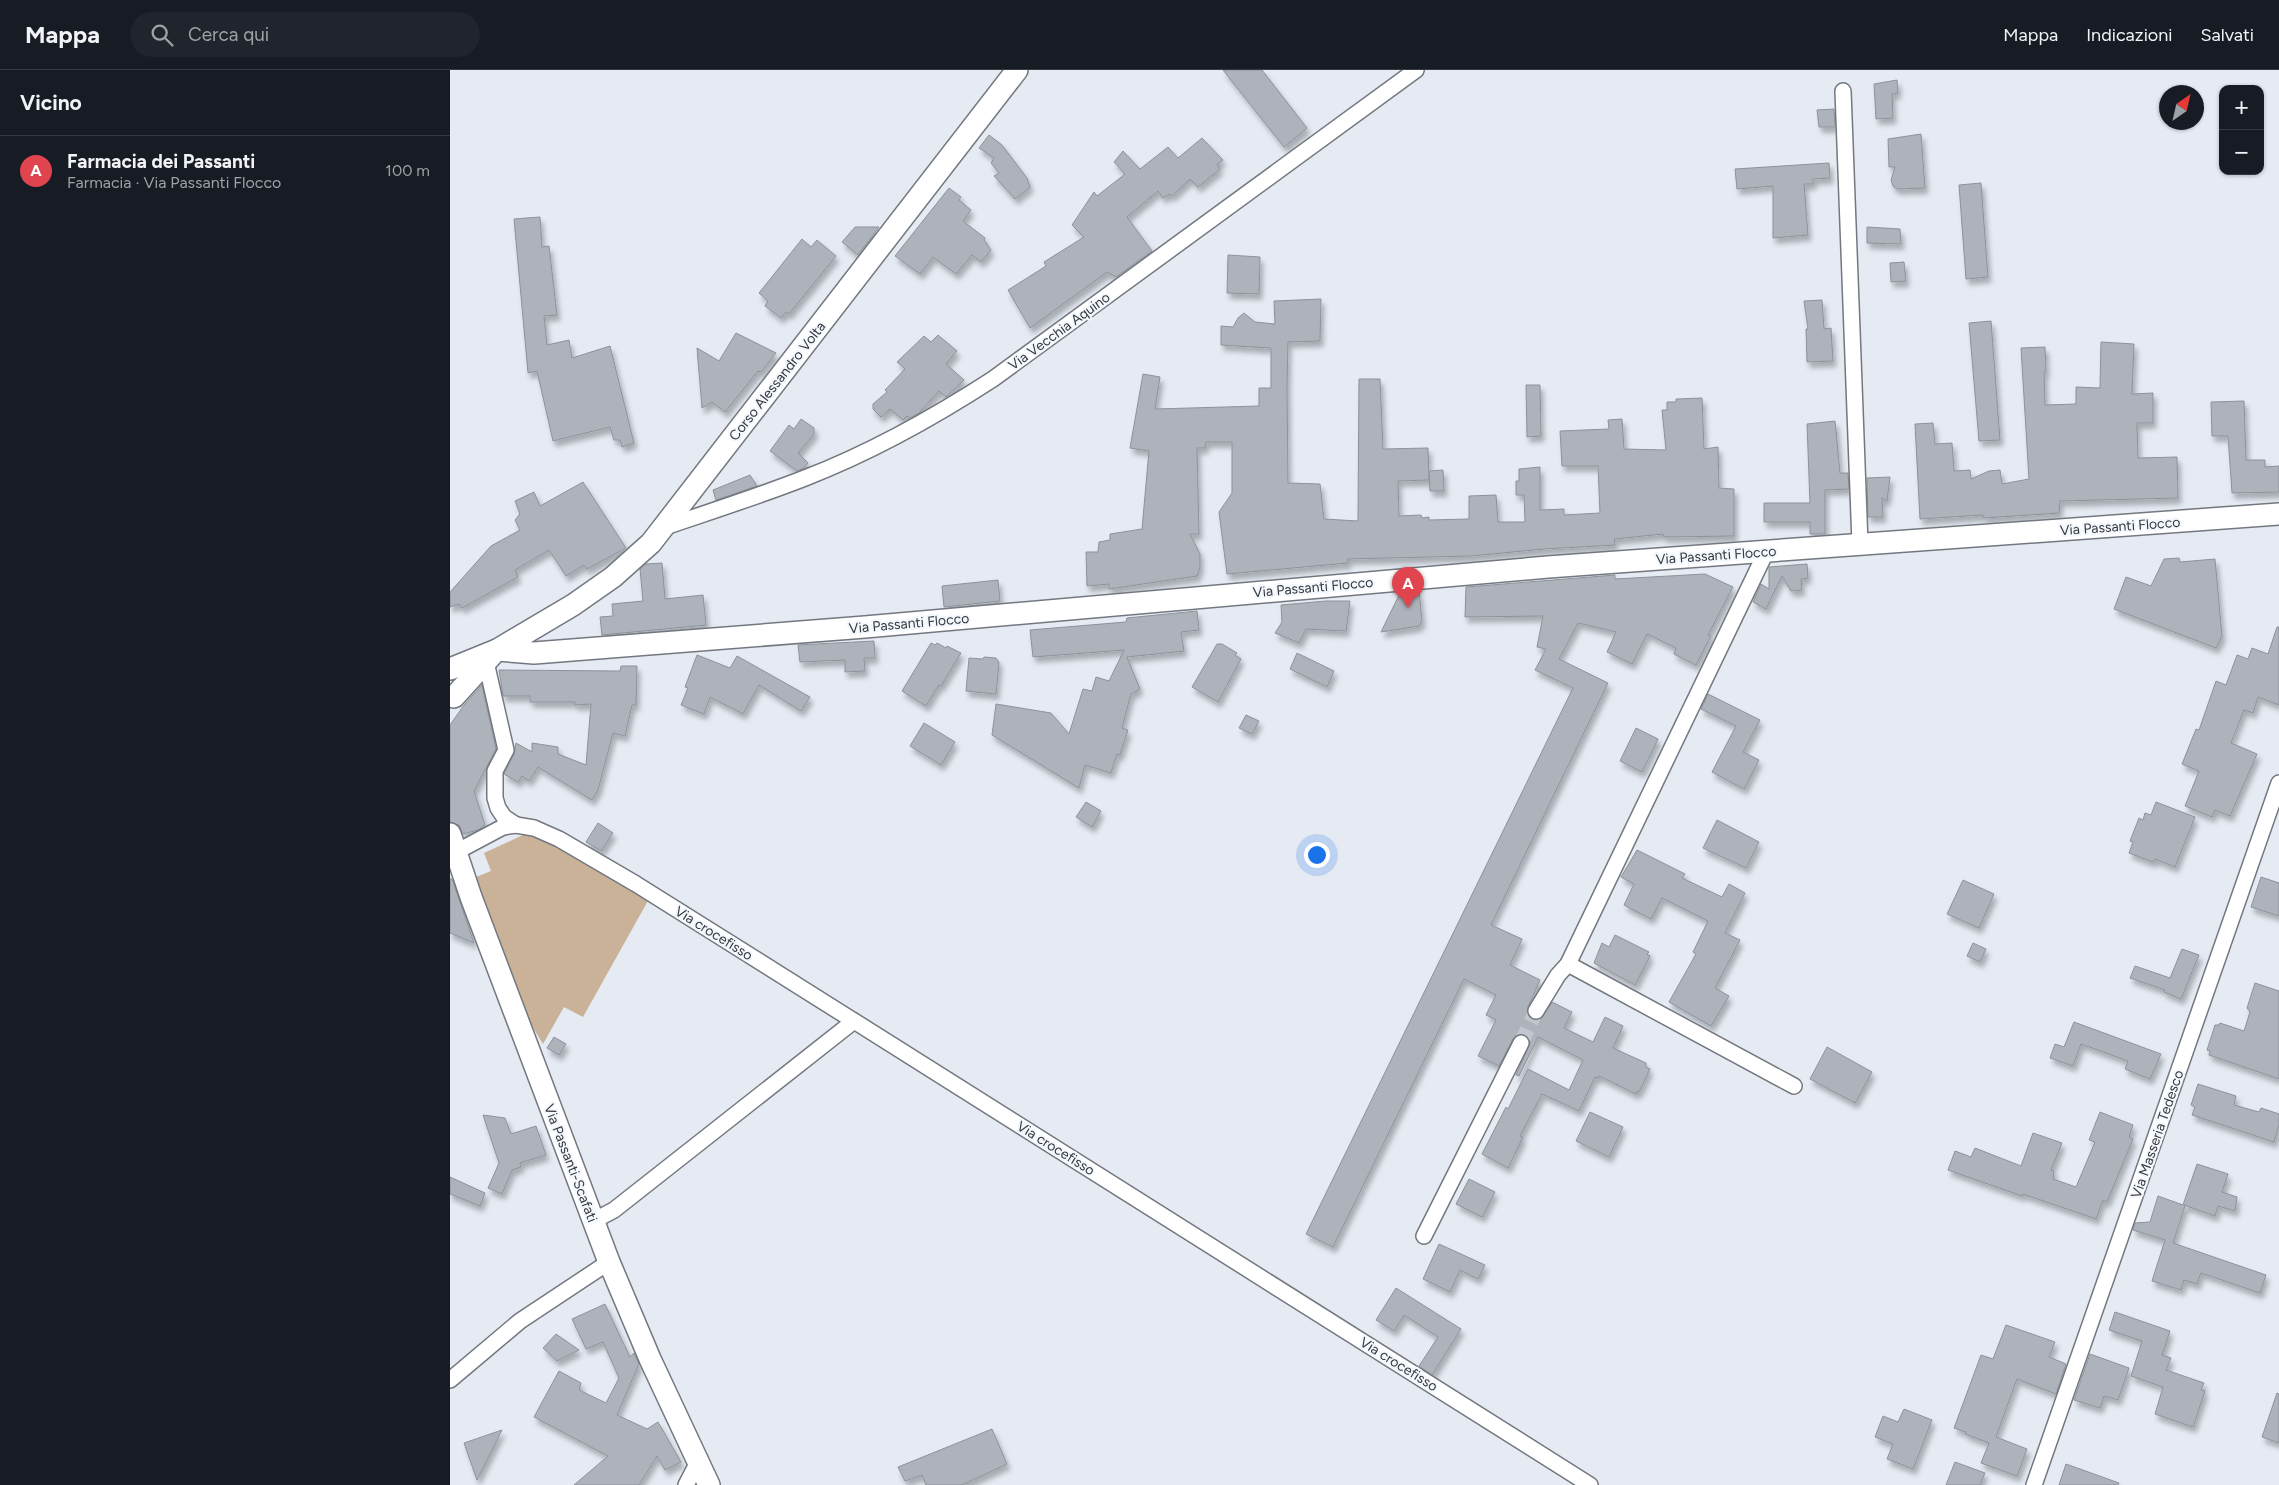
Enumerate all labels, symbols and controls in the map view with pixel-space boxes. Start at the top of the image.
search box [130,12,480,57]
text: Mappa [25,20,100,49]
icon: search [148,21,176,49]
text: Cerca qui [188,23,269,46]
text: Mappa [2003,24,2058,46]
text: Indicazioni [2086,24,2172,46]
text: Salvati [2200,24,2254,46]
north arrow [2159,85,2204,130]
map controls [2219,85,2264,175]
button: + [2219,85,2264,130]
text: Vicino [20,90,82,115]
button: − [2219,130,2264,175]
text: Farmacia dei Passanti [67,150,255,173]
text: A [30,161,42,180]
text: 100 m [385,161,430,180]
text: Farmacia · Via Passanti Flocco [67,173,281,192]
street label: Via Vecchia Aquino [1005,289,1113,374]
street label: Corso Alessandro Volta [726,318,829,444]
street label: Via Passanti Flocco [2059,514,2181,539]
street label: Via Passanti Flocco [1655,543,1777,568]
pin: A [1392,567,1424,608]
street label: Via Passanti Flocco [1252,574,1374,601]
street label: Via Passanti Flocco [848,610,970,637]
your location [1304,842,1330,868]
street label: Via crocefisso [672,903,756,964]
street label: Via Masseria Tedesco [2128,1068,2187,1200]
street label: Via Passanti-Scafati [540,1102,601,1225]
street label: Via crocefisso [1014,1118,1098,1179]
street label: Via crocefisso [1357,1334,1441,1395]

